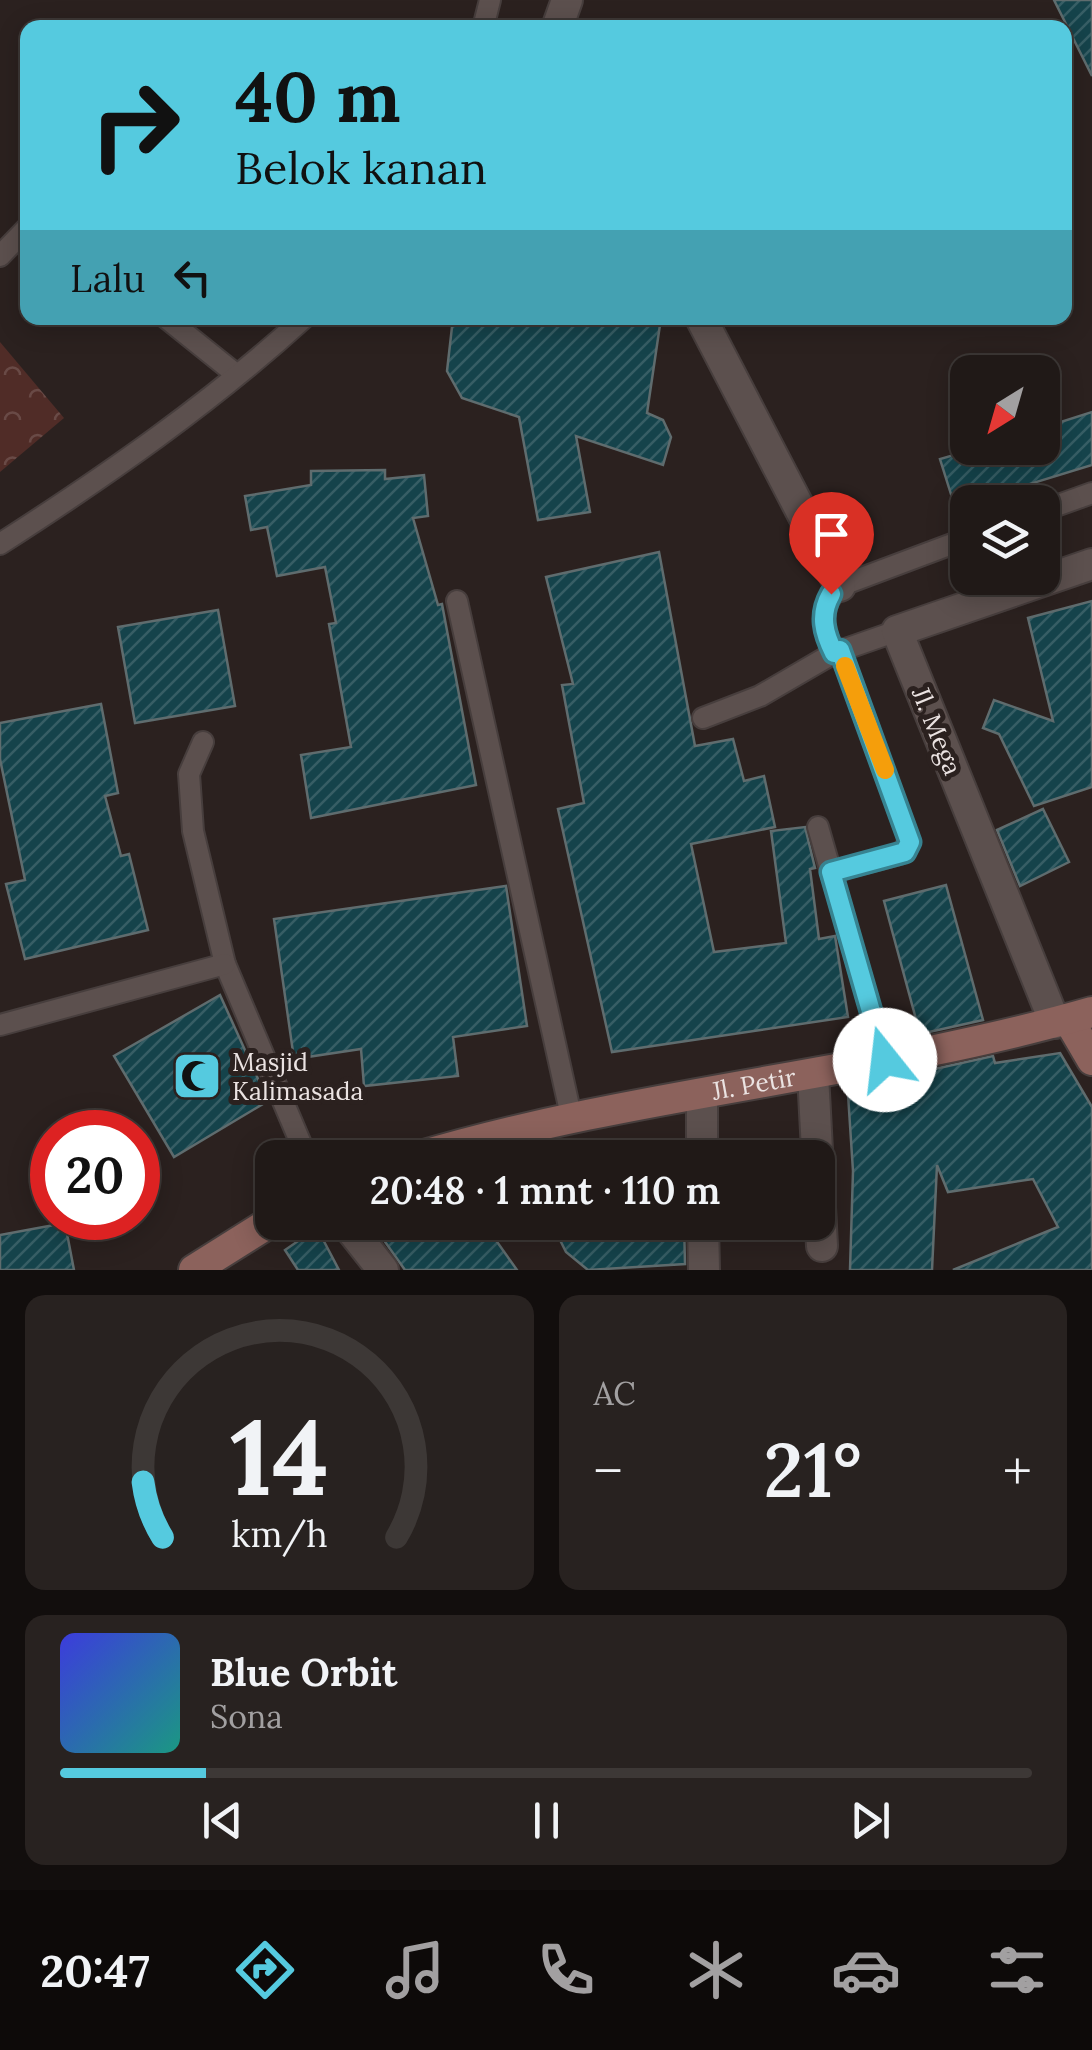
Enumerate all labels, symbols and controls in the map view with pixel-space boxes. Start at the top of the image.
text: 40 m [235,52,401,141]
icon: right [70,60,200,190]
text: Belok kanan [235,139,487,196]
icon: left [165,250,220,305]
text: Lalu [70,254,145,302]
north arrow [950,355,1060,465]
map controls [950,355,1060,595]
button: layers [950,485,1060,595]
pin [789,492,874,595]
icon: arrive [804,507,859,562]
street label: Jl. Mega [905,681,969,780]
position arrow [833,1008,937,1112]
place label: Masjid Kalimasada [232,1046,363,1107]
mosque icon: Masjid Kalimasada [171,1050,223,1102]
street label: Jl. Petir [708,1061,798,1107]
speed limit sign: 20 [30,1110,160,1240]
text: 20:48 · 1 mnt · 110 m [370,1166,720,1214]
text: AC [594,1373,636,1414]
text: 14 [230,1390,329,1523]
text: 21° [763,1422,862,1518]
text: − [594,1436,623,1506]
text: + [1003,1436,1032,1506]
text: km/h [231,1511,328,1557]
text: Blue Orbit [210,1648,397,1696]
text: Sona [210,1696,283,1737]
icon: previous [195,1793,250,1848]
icon: pause [519,1793,574,1848]
icon: next [843,1793,898,1848]
icon: directions [230,1935,300,2005]
icon: music [380,1935,450,2005]
icon: phone [531,1935,601,2005]
icon: climate [681,1935,751,2005]
icon: car [831,1935,901,2005]
icon: filters [982,1935,1052,2005]
text: 20:47 [40,1942,150,1999]

